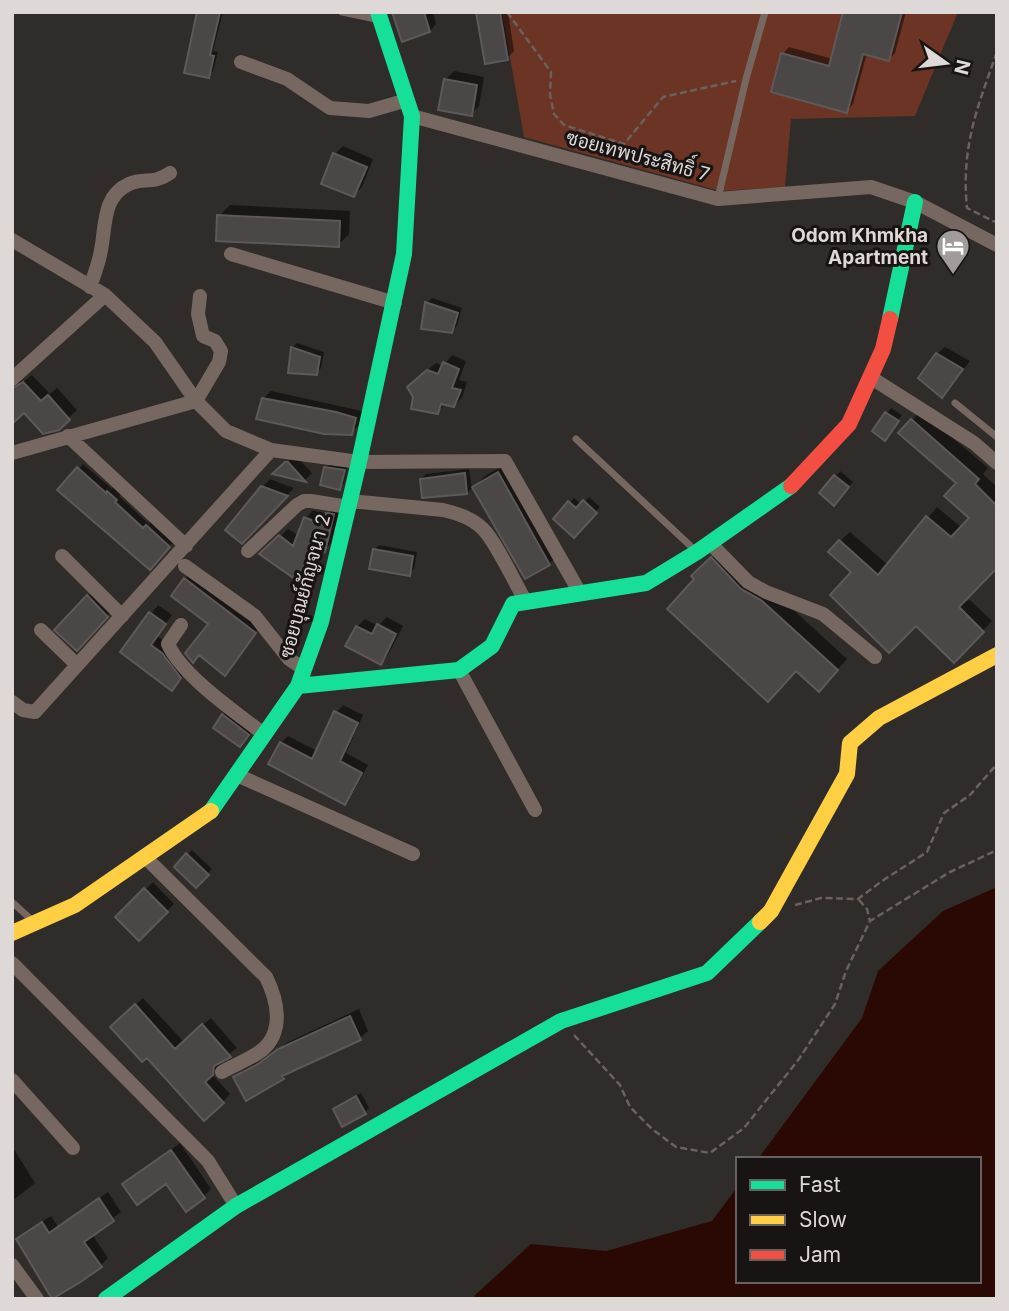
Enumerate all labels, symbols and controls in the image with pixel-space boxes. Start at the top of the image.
north arrow [911,28,981,98]
text: N [949,57,975,77]
street label: ซอยเทพประสิทธิ์ 7 [564,119,714,186]
place label: Odom Khmkha Apartment [791,224,928,269]
hotel icon: Odom Khmkha Apartment [934,227,972,276]
street label: ซอยบุณย์กัญจนา 2 [274,511,336,661]
legend [736,1157,981,1283]
text: Fast [799,1172,841,1197]
text: Slow [799,1207,847,1232]
text: Jam [799,1242,841,1267]

